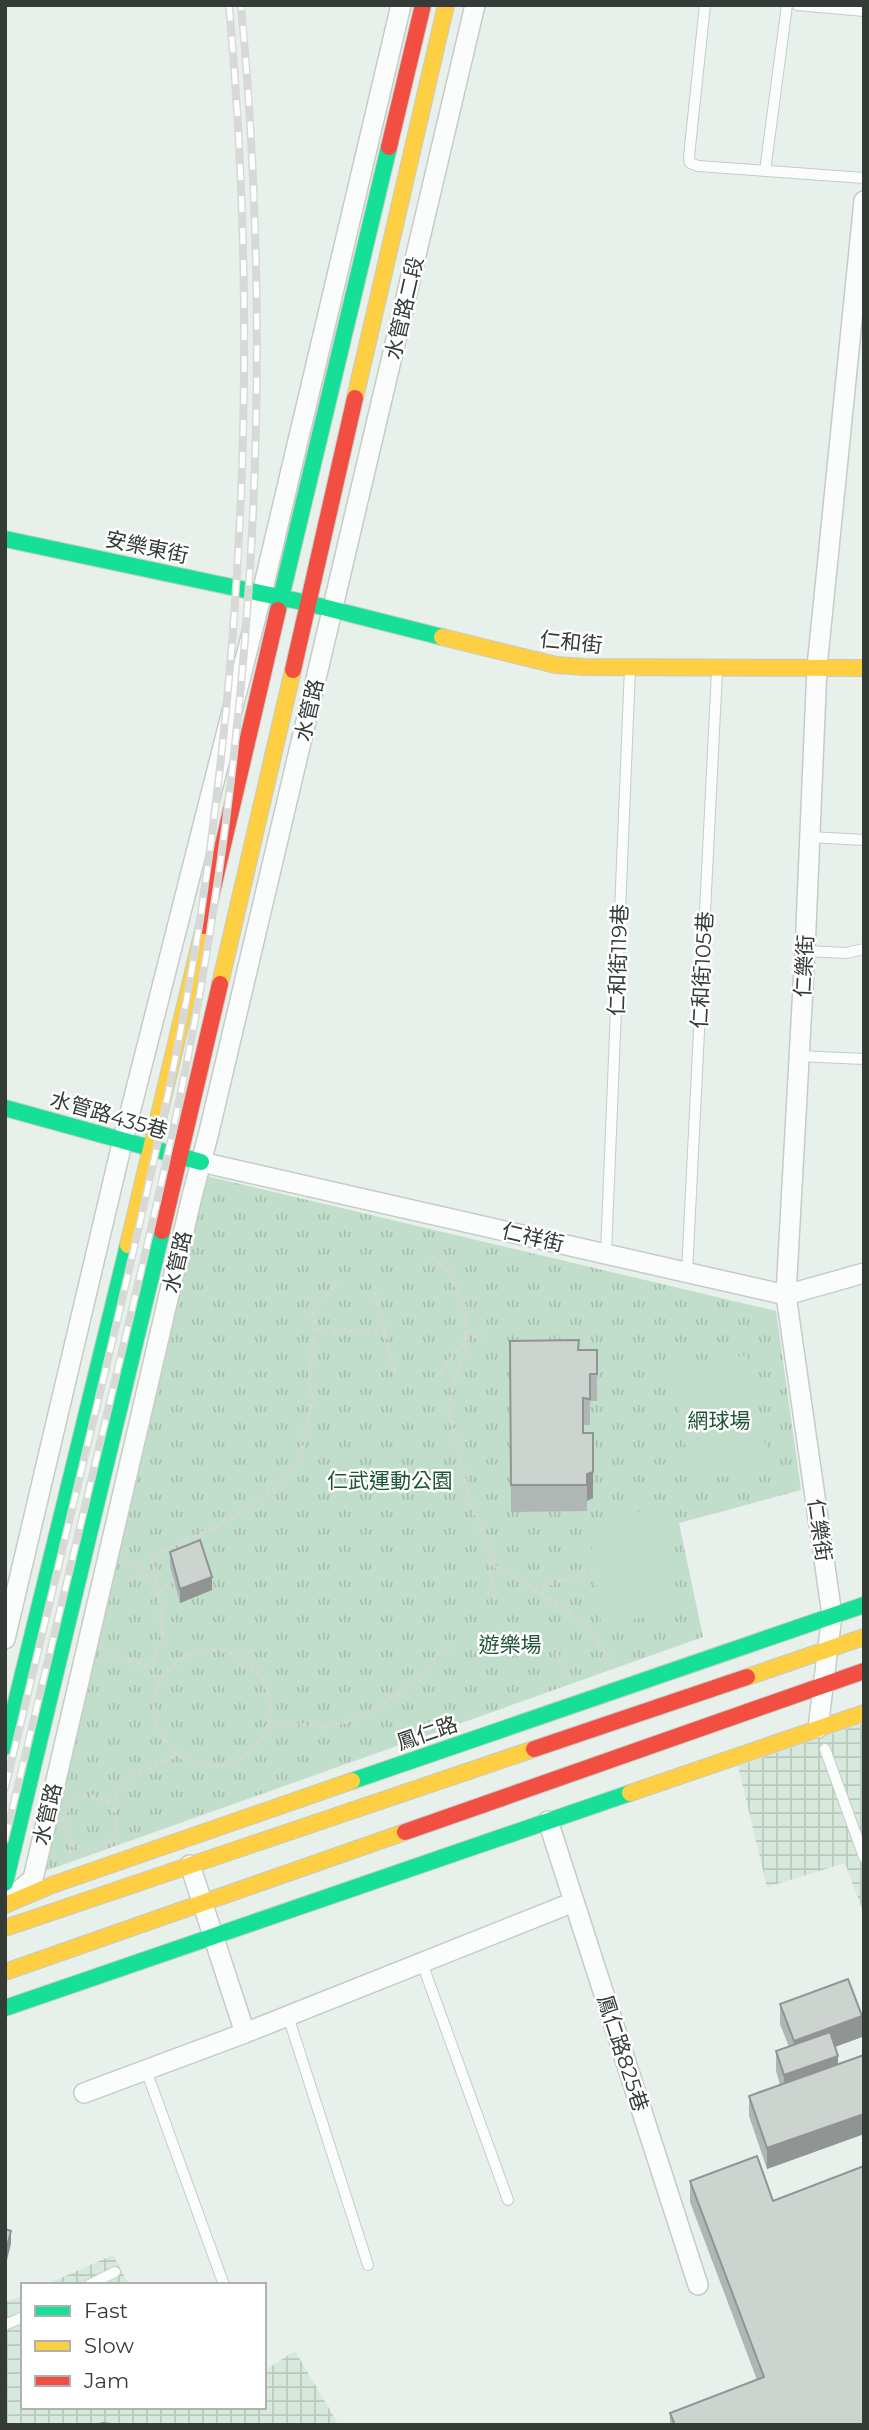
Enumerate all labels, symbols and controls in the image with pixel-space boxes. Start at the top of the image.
street label: 水管路二段 [380,254,428,362]
street label: 安樂東街 [103,526,191,568]
street label: 仁和街 [538,626,604,658]
street label: 水管路 [290,676,328,744]
street label: 仁和街119巷 [604,904,632,1016]
street label: 仁和街105巷 [686,911,718,1029]
street label: 仁樂街 [790,934,818,998]
street label: 水管路435巷 [47,1086,171,1144]
street label: 仁祥街 [499,1218,567,1256]
street label: 水管路 [158,1228,196,1296]
park label: 網球場 [688,1408,751,1433]
park label: 仁武運動公園 [327,1468,453,1493]
street label: 仁樂街 [803,1497,837,1563]
park label: 遊樂場 [479,1632,542,1657]
street label: 鳳仁路 [393,1711,461,1755]
street label: 水管路 [28,1780,66,1848]
street label: 鳳仁路825巷 [592,1991,654,2115]
legend [21,2283,266,2409]
text: Fast [84,2298,128,2323]
text: Slow [84,2333,134,2358]
text: Jam [83,2368,129,2393]

